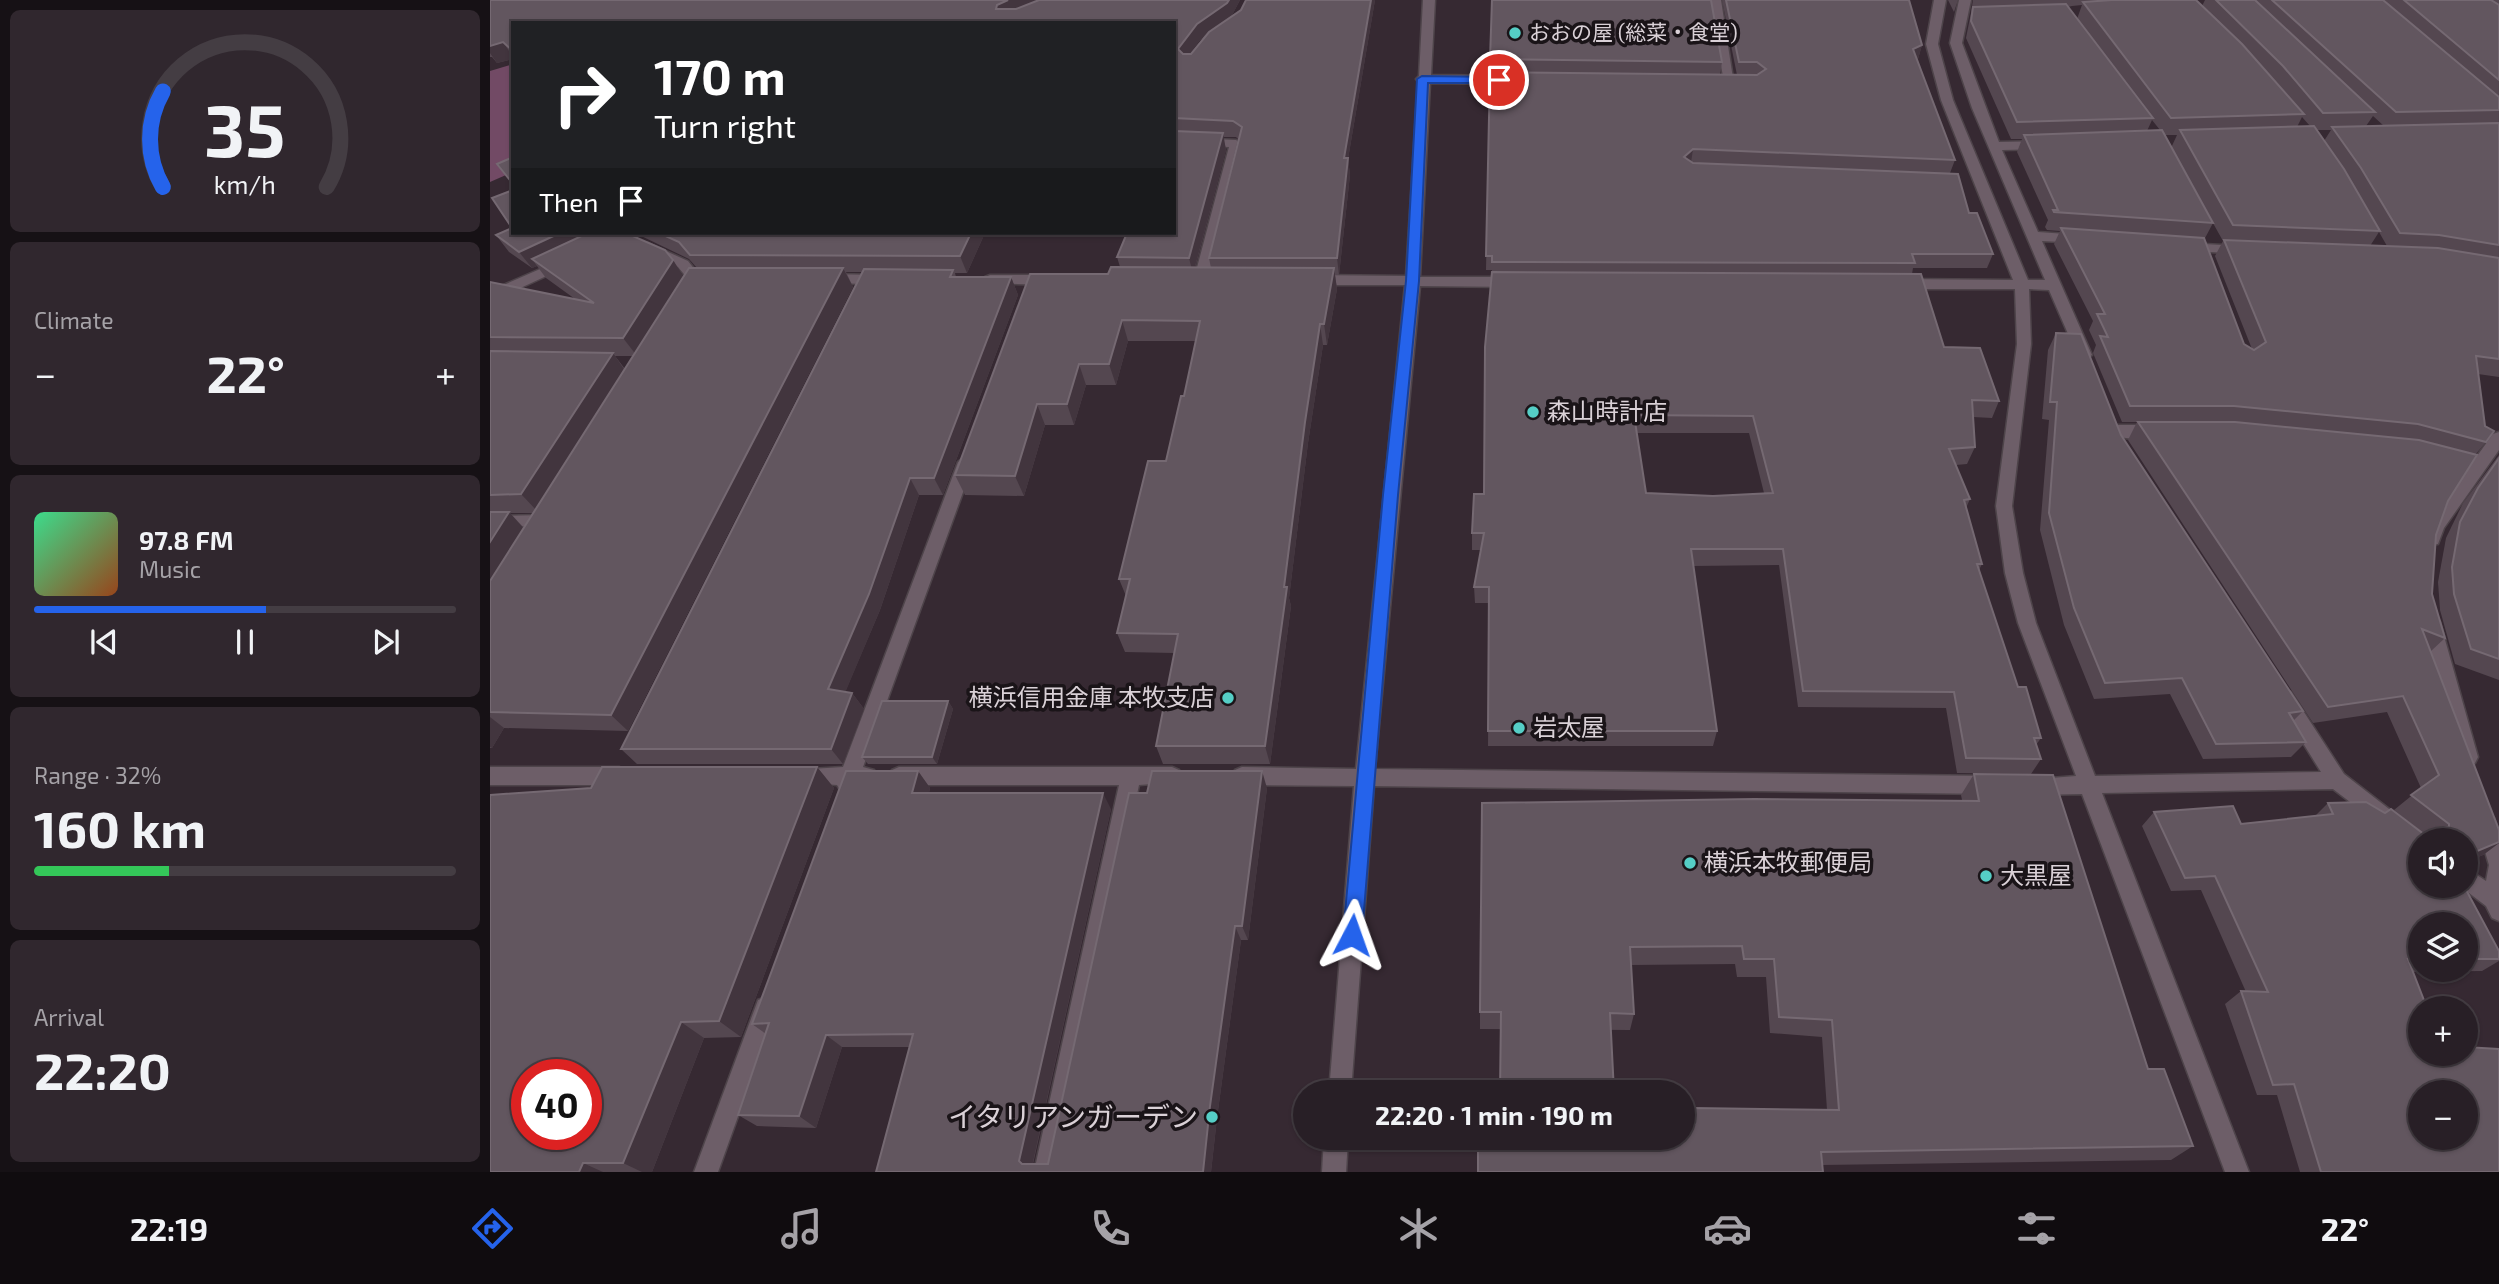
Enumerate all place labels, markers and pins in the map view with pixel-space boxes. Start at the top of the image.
place label: おおの屋 (総菜・食堂) [1529,19,1738,44]
marker: おおの屋 (総菜・食堂) [1507,25,1523,41]
pin [1469,50,1529,110]
place label: 森山時計店 [1547,396,1667,425]
marker: 森山時計店 [1525,404,1541,420]
place label: 横浜信用金庫 本牧支店 [969,682,1214,711]
marker: 横浜信用金庫 本牧支店 [1220,690,1236,706]
place label: 岩太屋 [1533,712,1605,741]
marker: 岩太屋 [1511,720,1527,736]
place label: 横浜本牧郵便局 [1704,847,1872,876]
marker: 横浜本牧郵便局 [1682,855,1698,871]
place label: 大黒屋 [2000,860,2072,889]
marker: 大黒屋 [1978,868,1994,884]
place label: イタリアンガーデン [948,1099,1198,1133]
marker: イタリアンガーデン [1204,1109,1220,1125]

